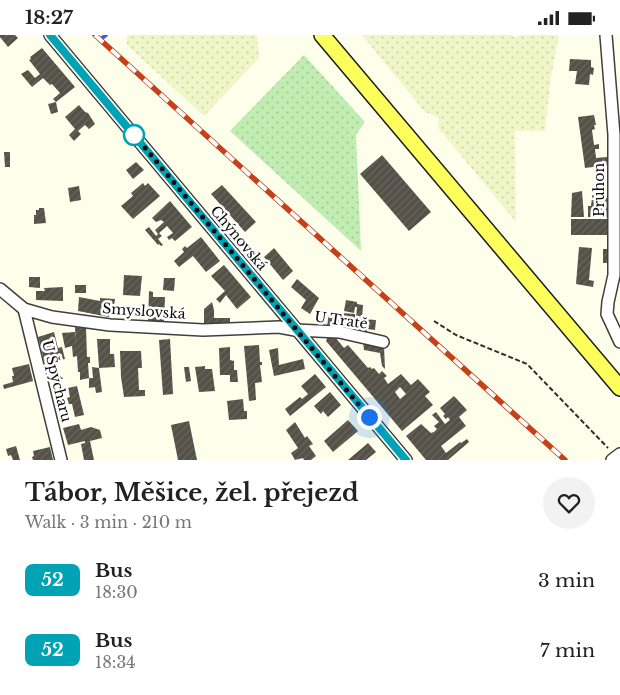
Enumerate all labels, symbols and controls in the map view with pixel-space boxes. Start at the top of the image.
text: 18:27 [25,6,73,29]
unlabelled marker [123,124,145,146]
street label: Průhon [590,163,608,217]
street label: Chýnovská [207,202,271,274]
street label: Smyslovská [102,299,186,323]
street label: U Tratě [313,307,369,333]
street label: U Špýcharu [38,338,77,424]
your location [357,405,382,430]
button: heart [543,477,595,529]
text: Tábor, Měšice, žel. přejezd [25,478,359,507]
text: Walk · 3 min · 210 m [25,512,192,532]
text: Bus [95,559,132,582]
text: 52 [41,569,64,591]
text: 3 min [538,569,595,592]
text: 18:30 [95,582,138,602]
text: Bus [95,629,132,652]
text: 52 [41,639,64,661]
text: 7 min [540,639,595,662]
text: 18:34 [95,652,136,672]

